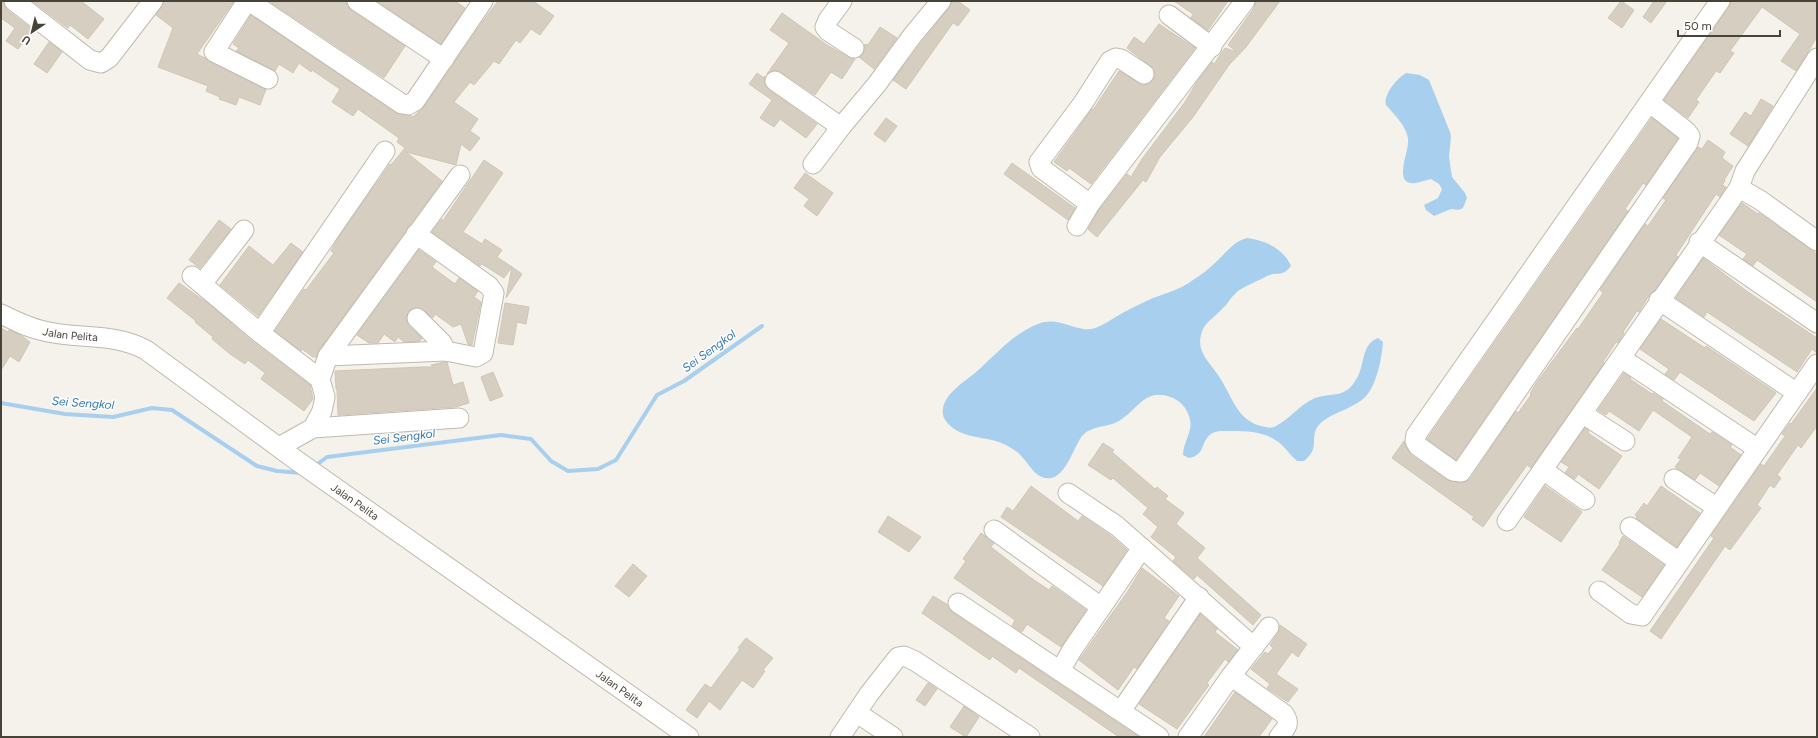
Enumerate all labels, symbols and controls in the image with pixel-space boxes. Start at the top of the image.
north arrow [12,12,52,52]
scale bar [1678,12,1780,38]
text: 50 m [1684,19,1712,33]
text: U [19,32,33,47]
street label: Jalan Pelita [41,325,98,344]
water label: Sei Sengkol [680,327,739,375]
water label: Sei Sengkol [51,394,115,412]
water label: Sei Sengkol [372,426,436,448]
street label: Jalan Pelita [328,481,381,523]
street label: Jalan Pelita [593,667,646,710]

